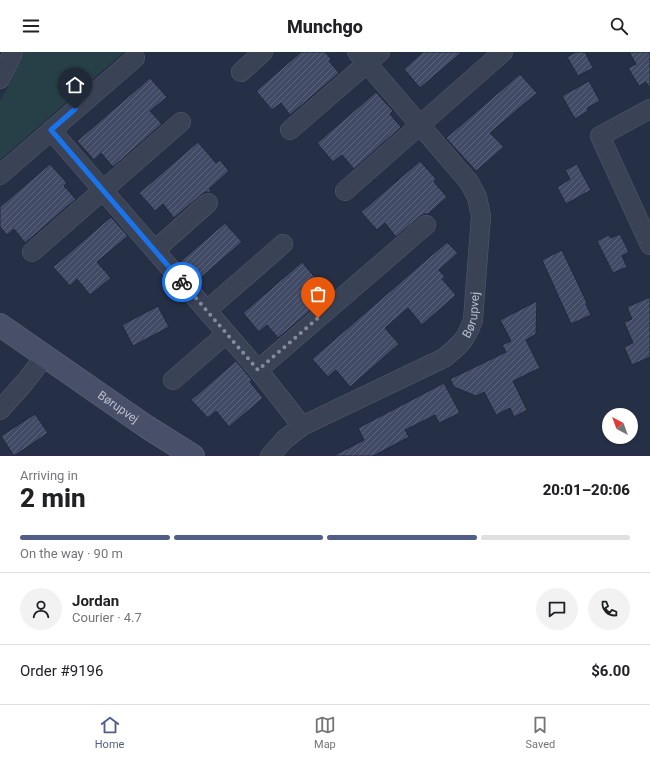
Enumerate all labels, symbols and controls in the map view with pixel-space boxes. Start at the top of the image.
icon: menu [20,15,42,37]
icon: search [608,15,630,37]
text: Munchgo [287,16,363,37]
pin [58,68,92,109]
icon: home [64,74,86,96]
courier [162,262,202,302]
icon: bike [171,271,193,293]
pin [301,277,335,318]
icon: bag [307,283,329,305]
street label: Børupvej [459,291,482,340]
street label: Børupvej [95,388,142,426]
north arrow [602,408,638,444]
map controls [602,408,638,444]
text: Arriving in [20,468,78,483]
text: 20:01–20:06 [543,481,630,499]
text: 2 min [20,483,86,513]
text: On the way · 90 m [20,546,123,561]
button: person [20,588,62,630]
button: chat [536,588,578,630]
button: phone [588,588,630,630]
text: Jordan [72,592,119,610]
text: Courier · 4.7 [72,610,142,625]
text: Order #9196 [20,662,103,680]
text: $6.00 [591,662,630,680]
tab: Home [95,714,124,751]
tab: Map [314,714,336,751]
tab: Saved [525,714,555,751]

